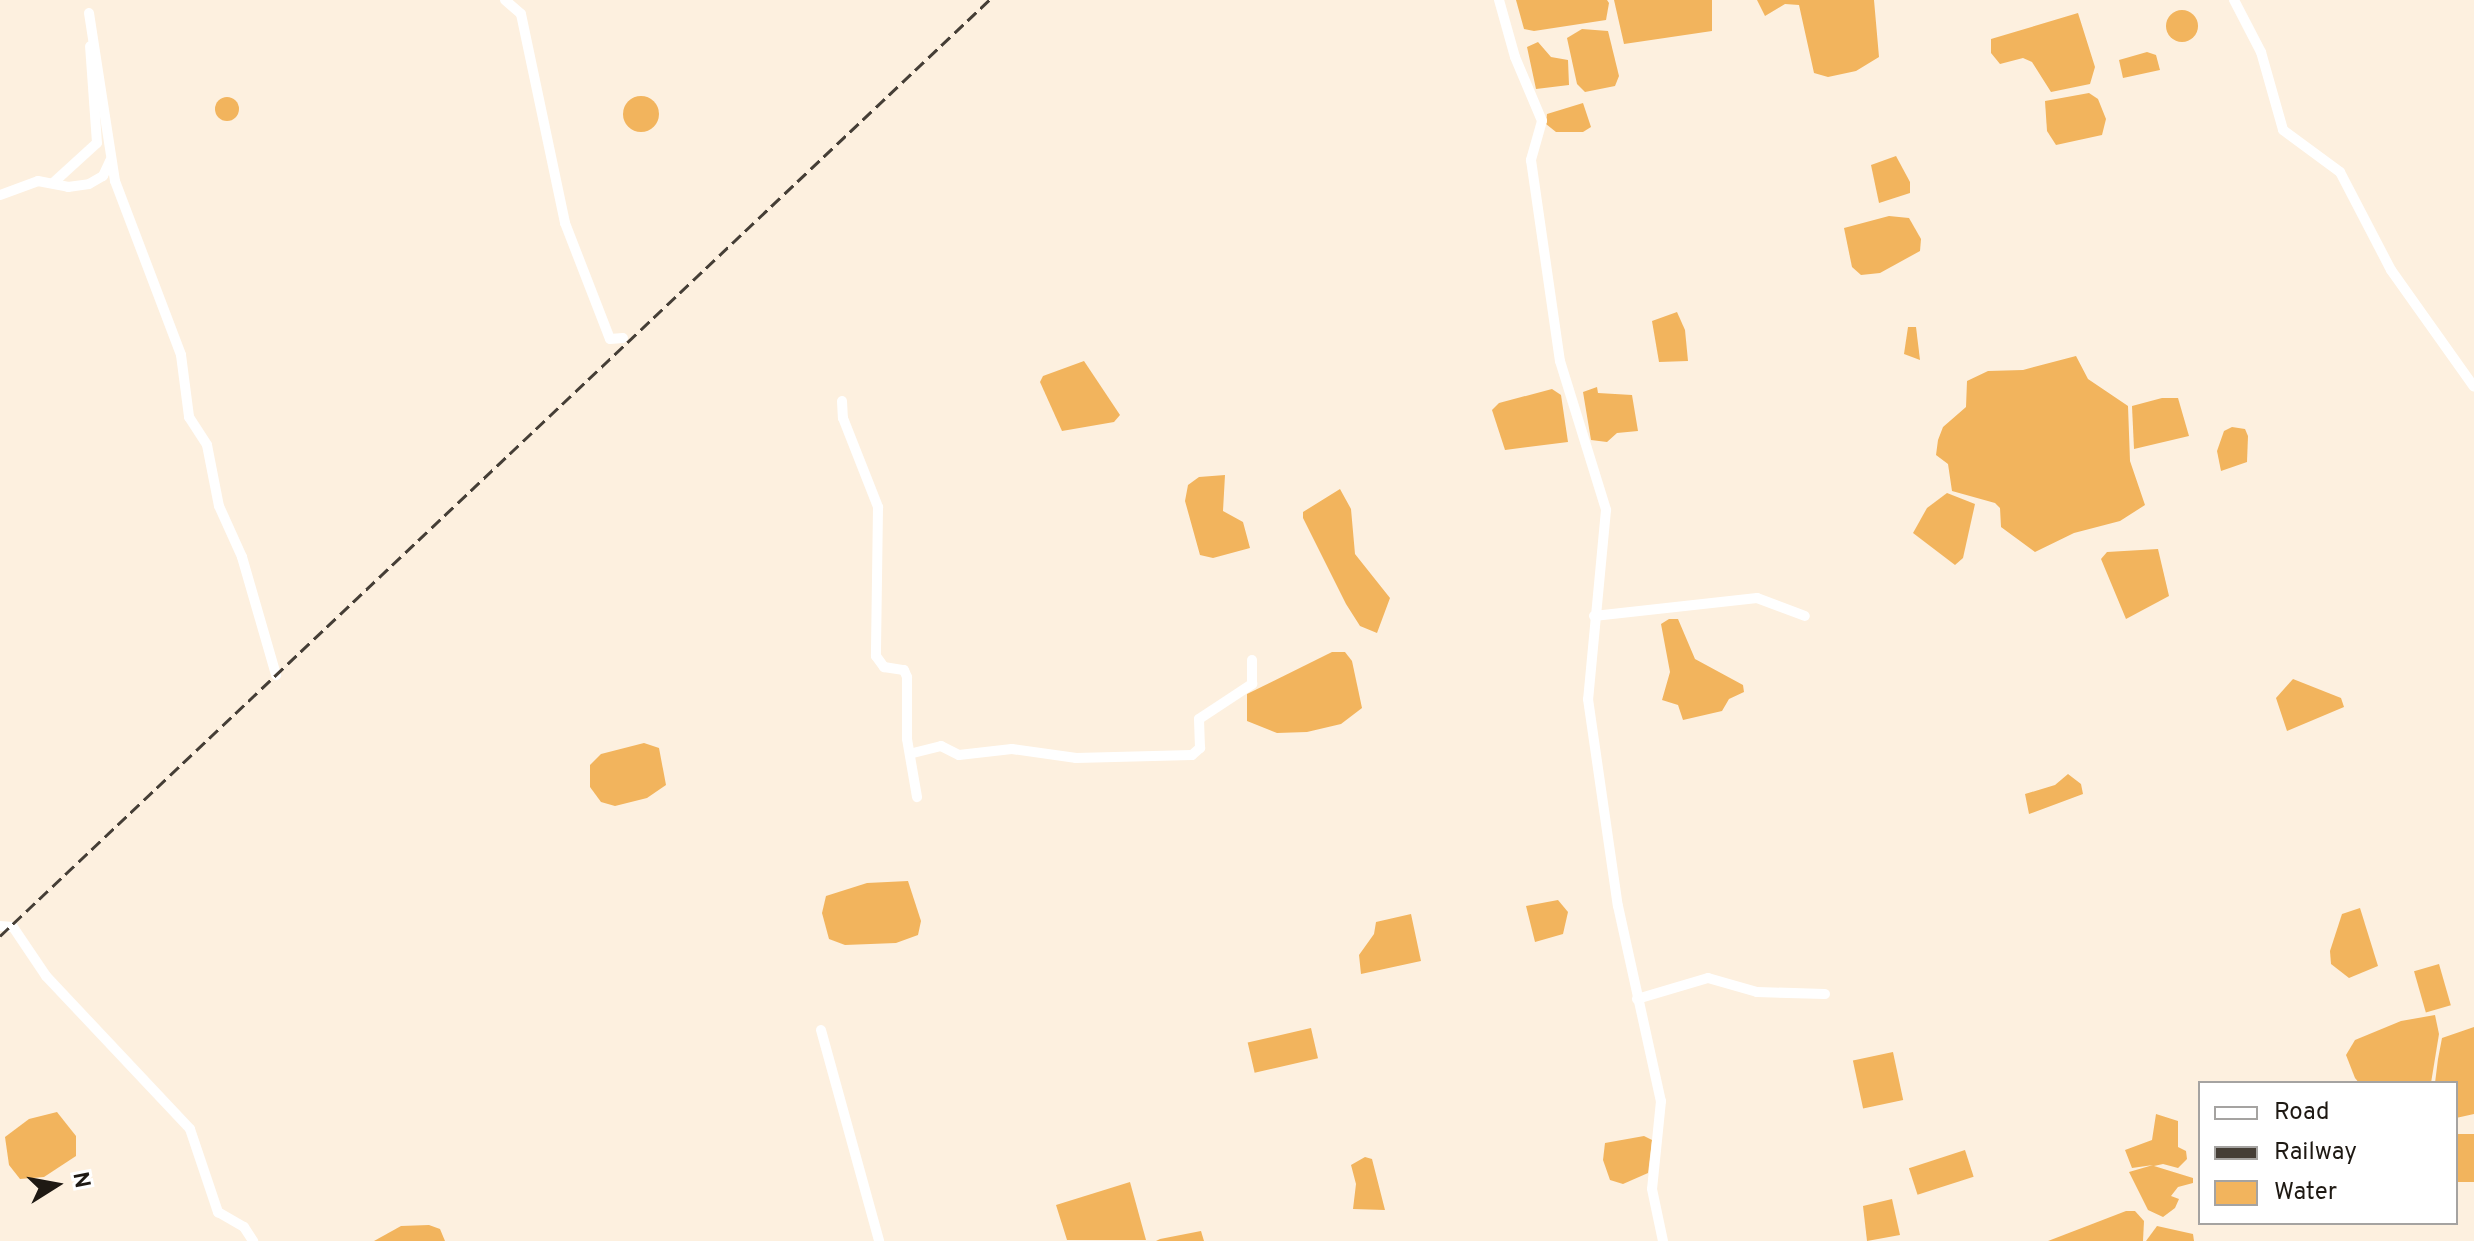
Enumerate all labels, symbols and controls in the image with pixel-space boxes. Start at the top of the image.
legend [2198,1081,2458,1225]
text: Road [2274,1098,2330,1128]
text: Railway [2274,1138,2357,1168]
north arrow [16,1145,96,1225]
text: N [65,1170,95,1191]
text: Water [2274,1178,2337,1208]

